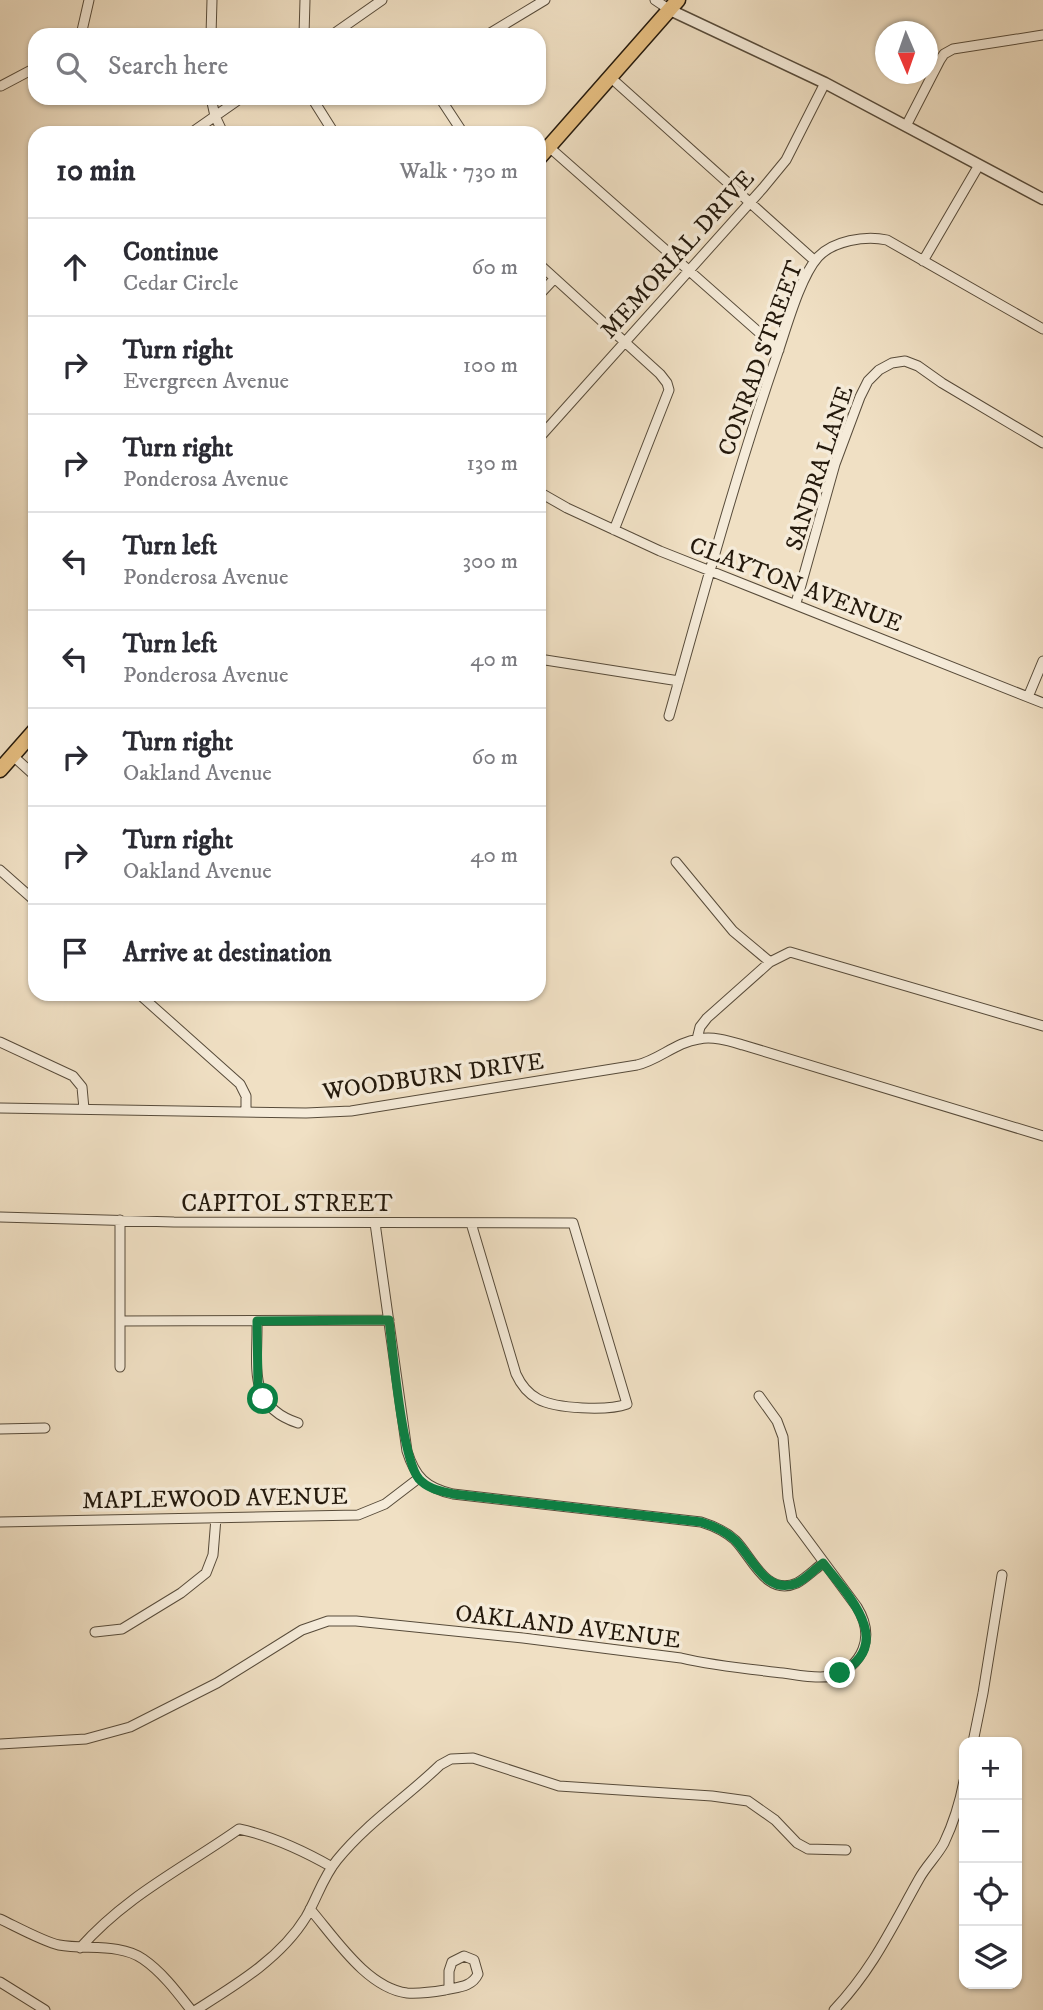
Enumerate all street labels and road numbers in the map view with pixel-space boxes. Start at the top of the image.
street label: MEMORIAL DRIVE [594,164,761,345]
street label: CONRAD STREET [712,257,810,460]
street label: SANDRA LANE [779,382,861,554]
street label: CLAYTON AVENUE [685,530,906,639]
street label: WOODBURN DRIVE [320,1047,546,1108]
street label: CAPITOL STREET [181,1189,393,1219]
street label: MAPLEWOOD AVENUE [82,1482,348,1516]
street label: OAKLAND AVENUE [454,1598,682,1656]

